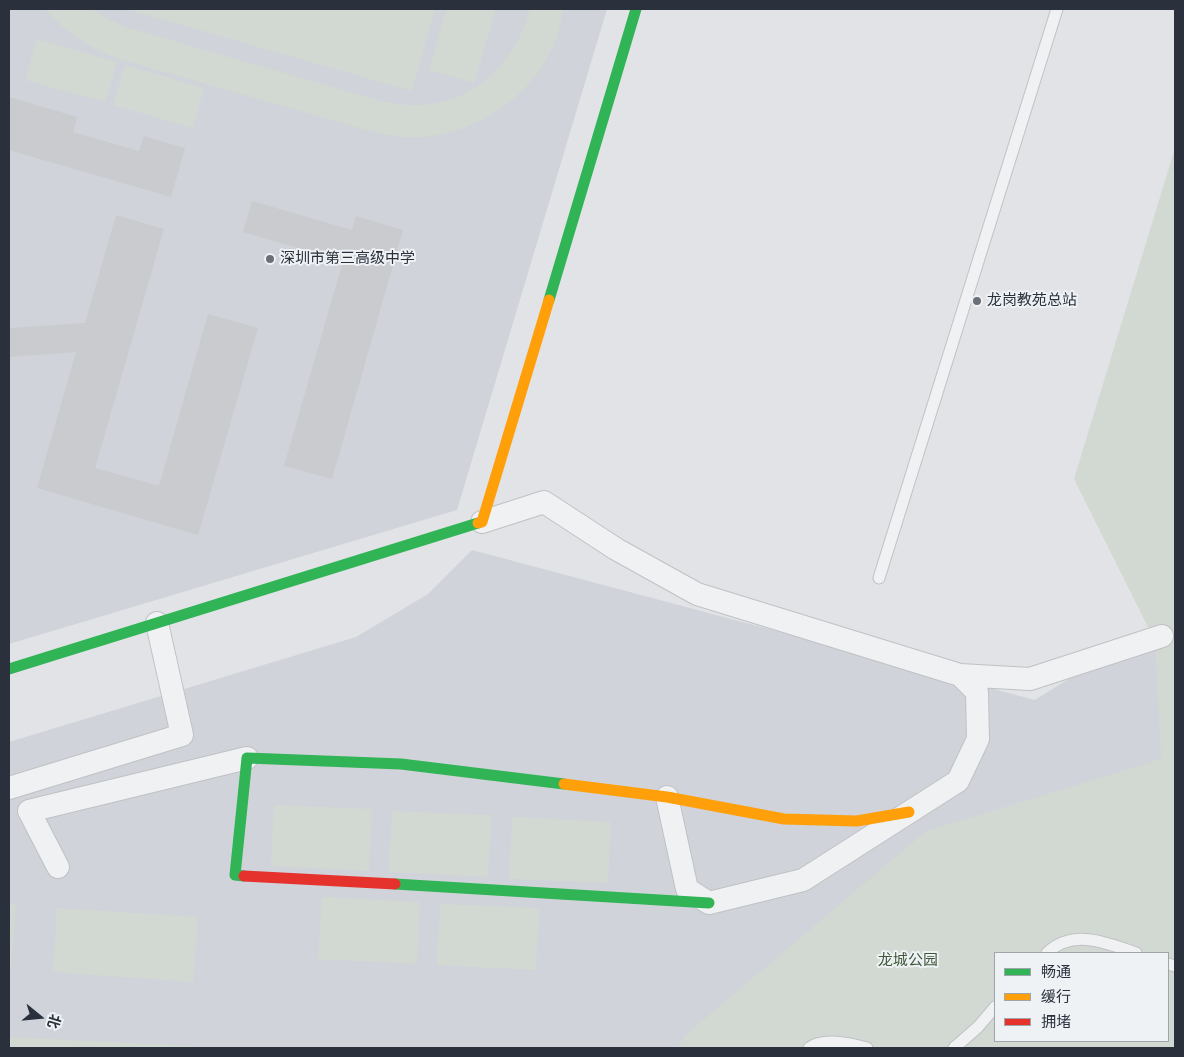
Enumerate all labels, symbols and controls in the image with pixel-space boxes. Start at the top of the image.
place label: 深圳市第三高级中学 [280,250,415,268]
marker: 深圳市第三高级中学 [264,253,276,265]
place label: 龙岗教苑总站 [987,292,1077,310]
marker: 龙岗教苑总站 [971,295,983,307]
park label: 龙城公园 [878,952,938,970]
legend [994,952,1169,1042]
text: 畅通 [1041,961,1071,982]
text: 缓行 [1041,986,1071,1007]
north arrow [15,992,65,1042]
text: 拥堵 [1041,1011,1071,1032]
text: 北 [43,1012,66,1031]

